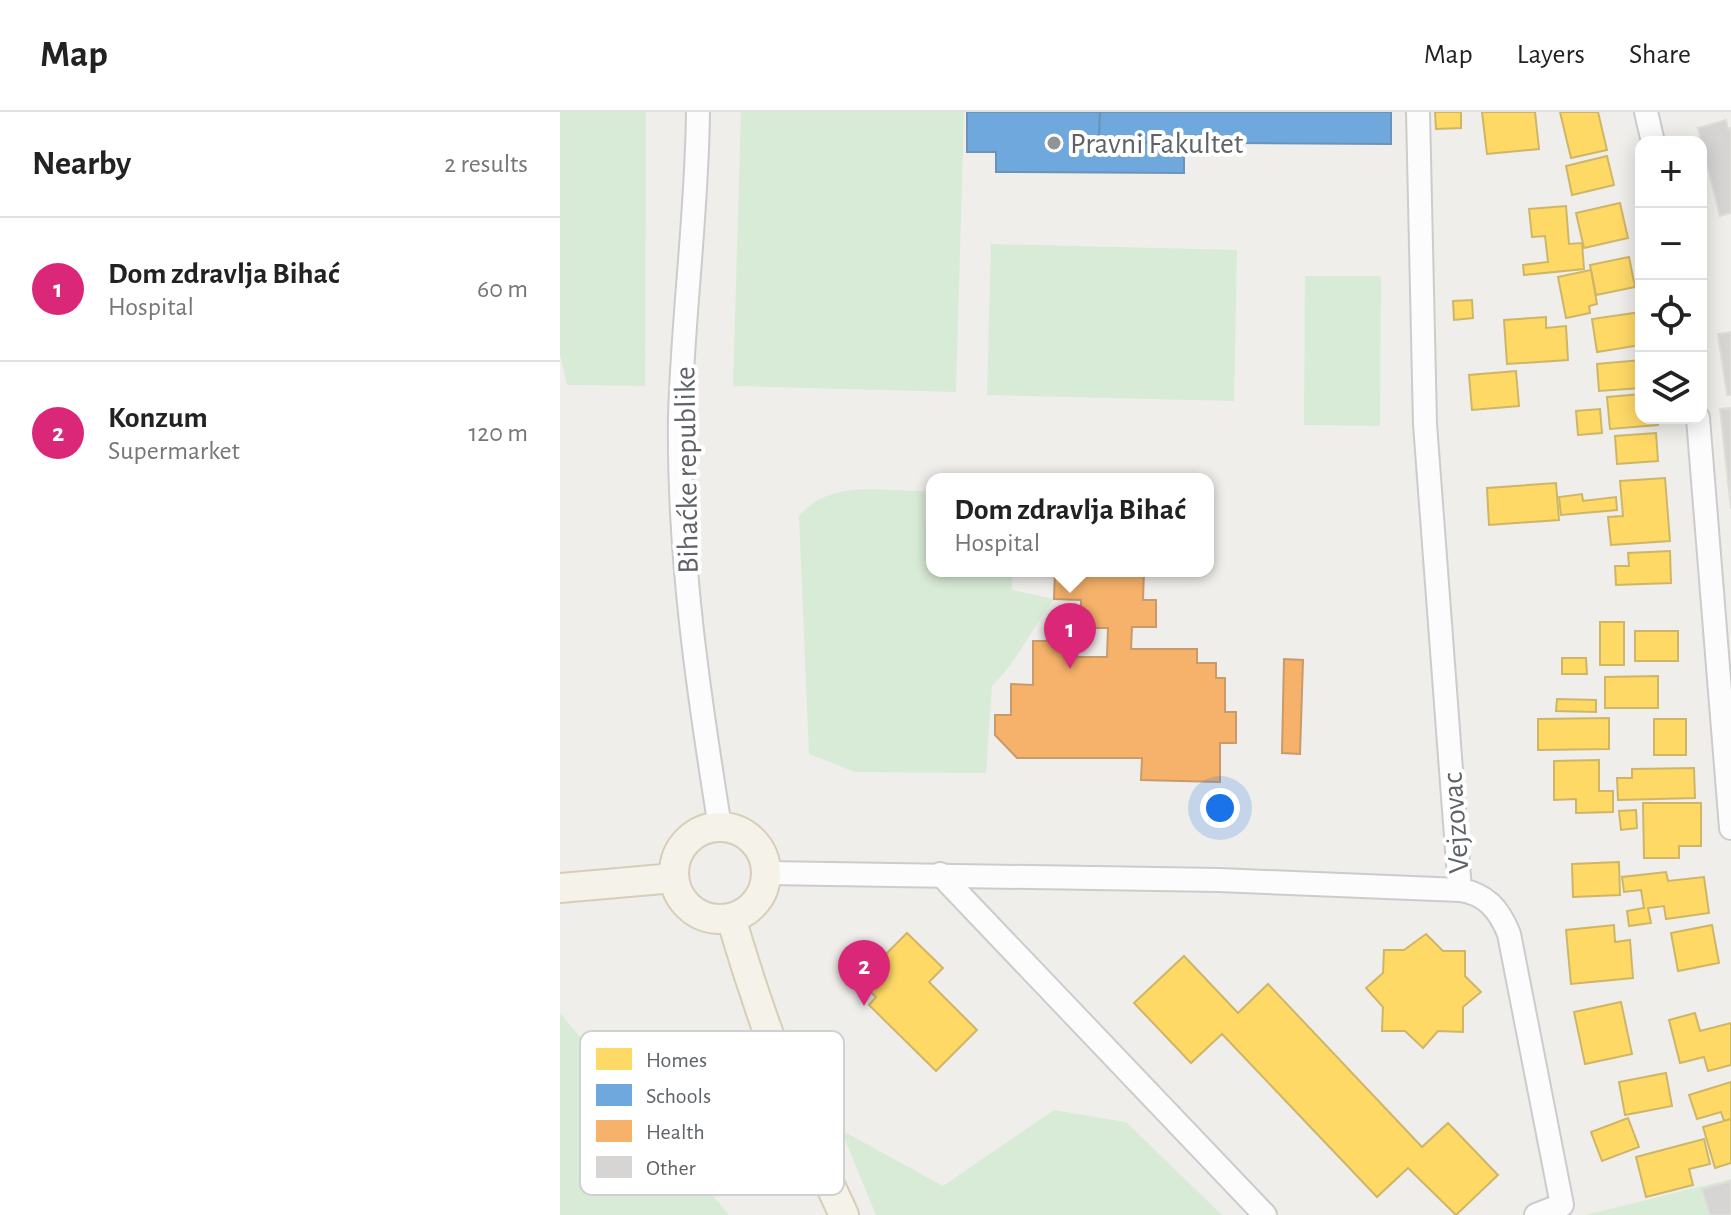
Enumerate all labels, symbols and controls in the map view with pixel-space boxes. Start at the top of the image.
text: Map [40,36,108,74]
text: Map [1424,41,1473,69]
text: Layers [1517,41,1585,69]
text: Share [1629,41,1691,69]
place label: Pravni Fakultet [1070,129,1244,159]
marker: Pravni Fakultet [1045,134,1063,152]
map controls [1635,136,1707,424]
button: + [1635,136,1707,208]
text: Nearby [32,147,131,181]
text: 2 results [444,151,528,177]
button: − [1635,208,1707,280]
text: Dom zdravlja Bihać [108,259,339,289]
text: 1 [53,276,63,302]
text: 60 m [477,276,528,302]
button: locate [1635,280,1707,352]
text: Hospital [108,294,194,320]
button: layers [1635,352,1707,424]
street label: Bihaćke republike [670,366,704,574]
text: Konzum [108,403,208,433]
text: 2 [52,420,64,446]
text: 120 m [468,420,528,446]
text: Supermarket [108,438,240,464]
popup [926,473,1214,577]
text: Dom zdravlja Bihać [954,495,1186,525]
text: Hospital [954,530,1040,556]
pin: 1 [1044,603,1096,669]
street label: Vejzovac [1437,771,1474,874]
your location [1200,788,1240,828]
pin: 2 [838,940,890,1006]
legend [580,1031,844,1195]
text: Homes [646,1049,707,1071]
text: Schools [646,1085,711,1107]
text: Health [646,1121,705,1143]
text: Other [646,1157,696,1179]

